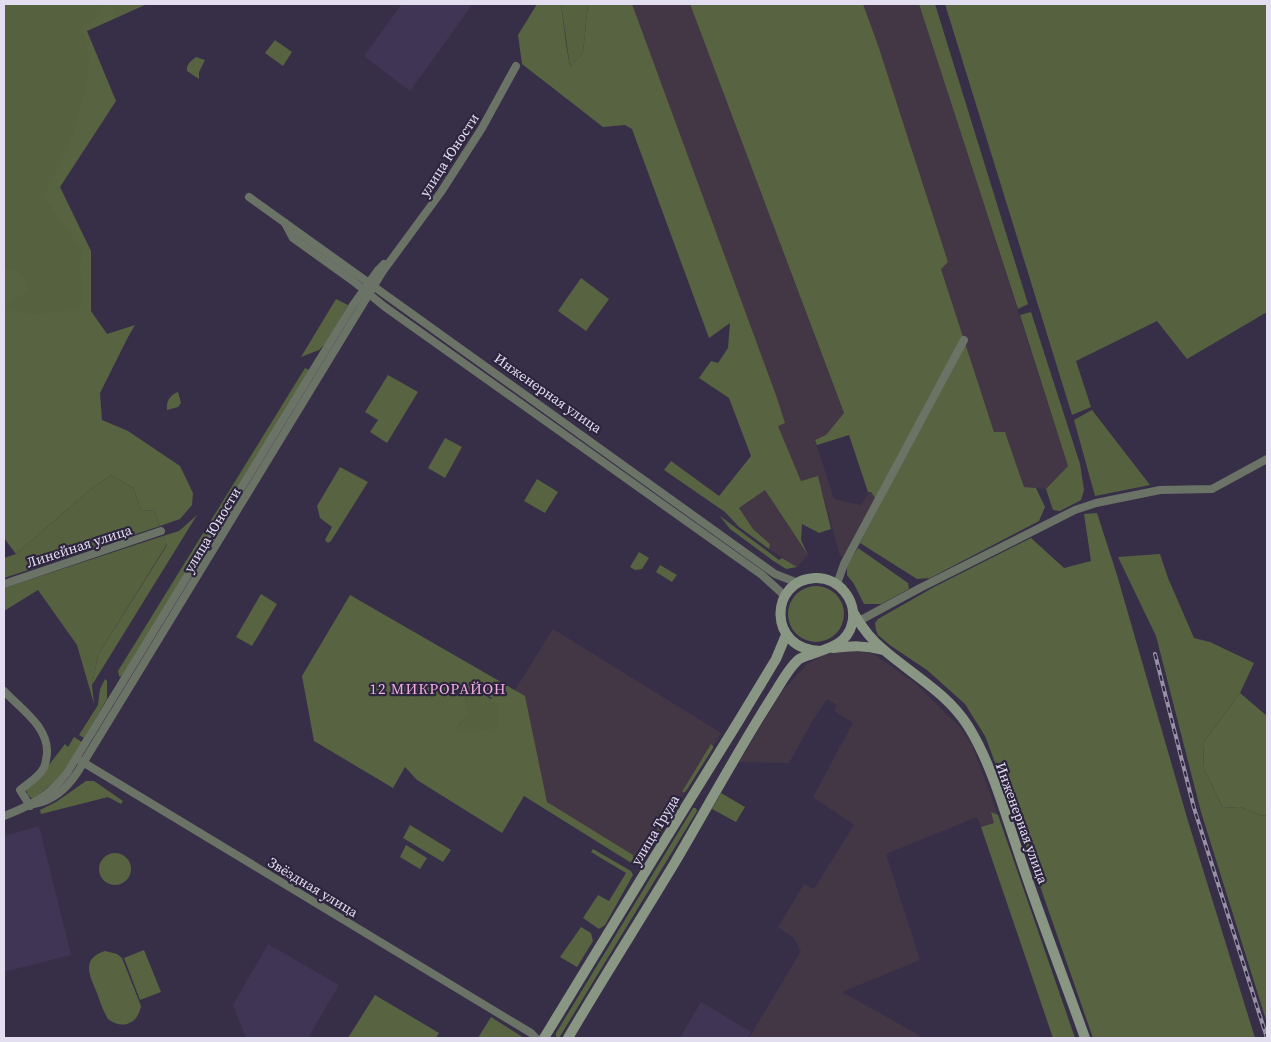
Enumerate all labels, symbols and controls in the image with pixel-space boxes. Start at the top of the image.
street label: улица Юности [414,109,484,201]
street label: Инженерная улица [490,348,607,438]
street label: улица Юности [179,484,245,576]
street label: Линейная улица [24,519,135,572]
district label: 12 МИКРОРАЙОН [369,678,507,699]
street label: Инженерная улица [991,760,1053,887]
street label: улица Труда [626,790,684,869]
street label: Звёздная улица [264,852,363,922]

